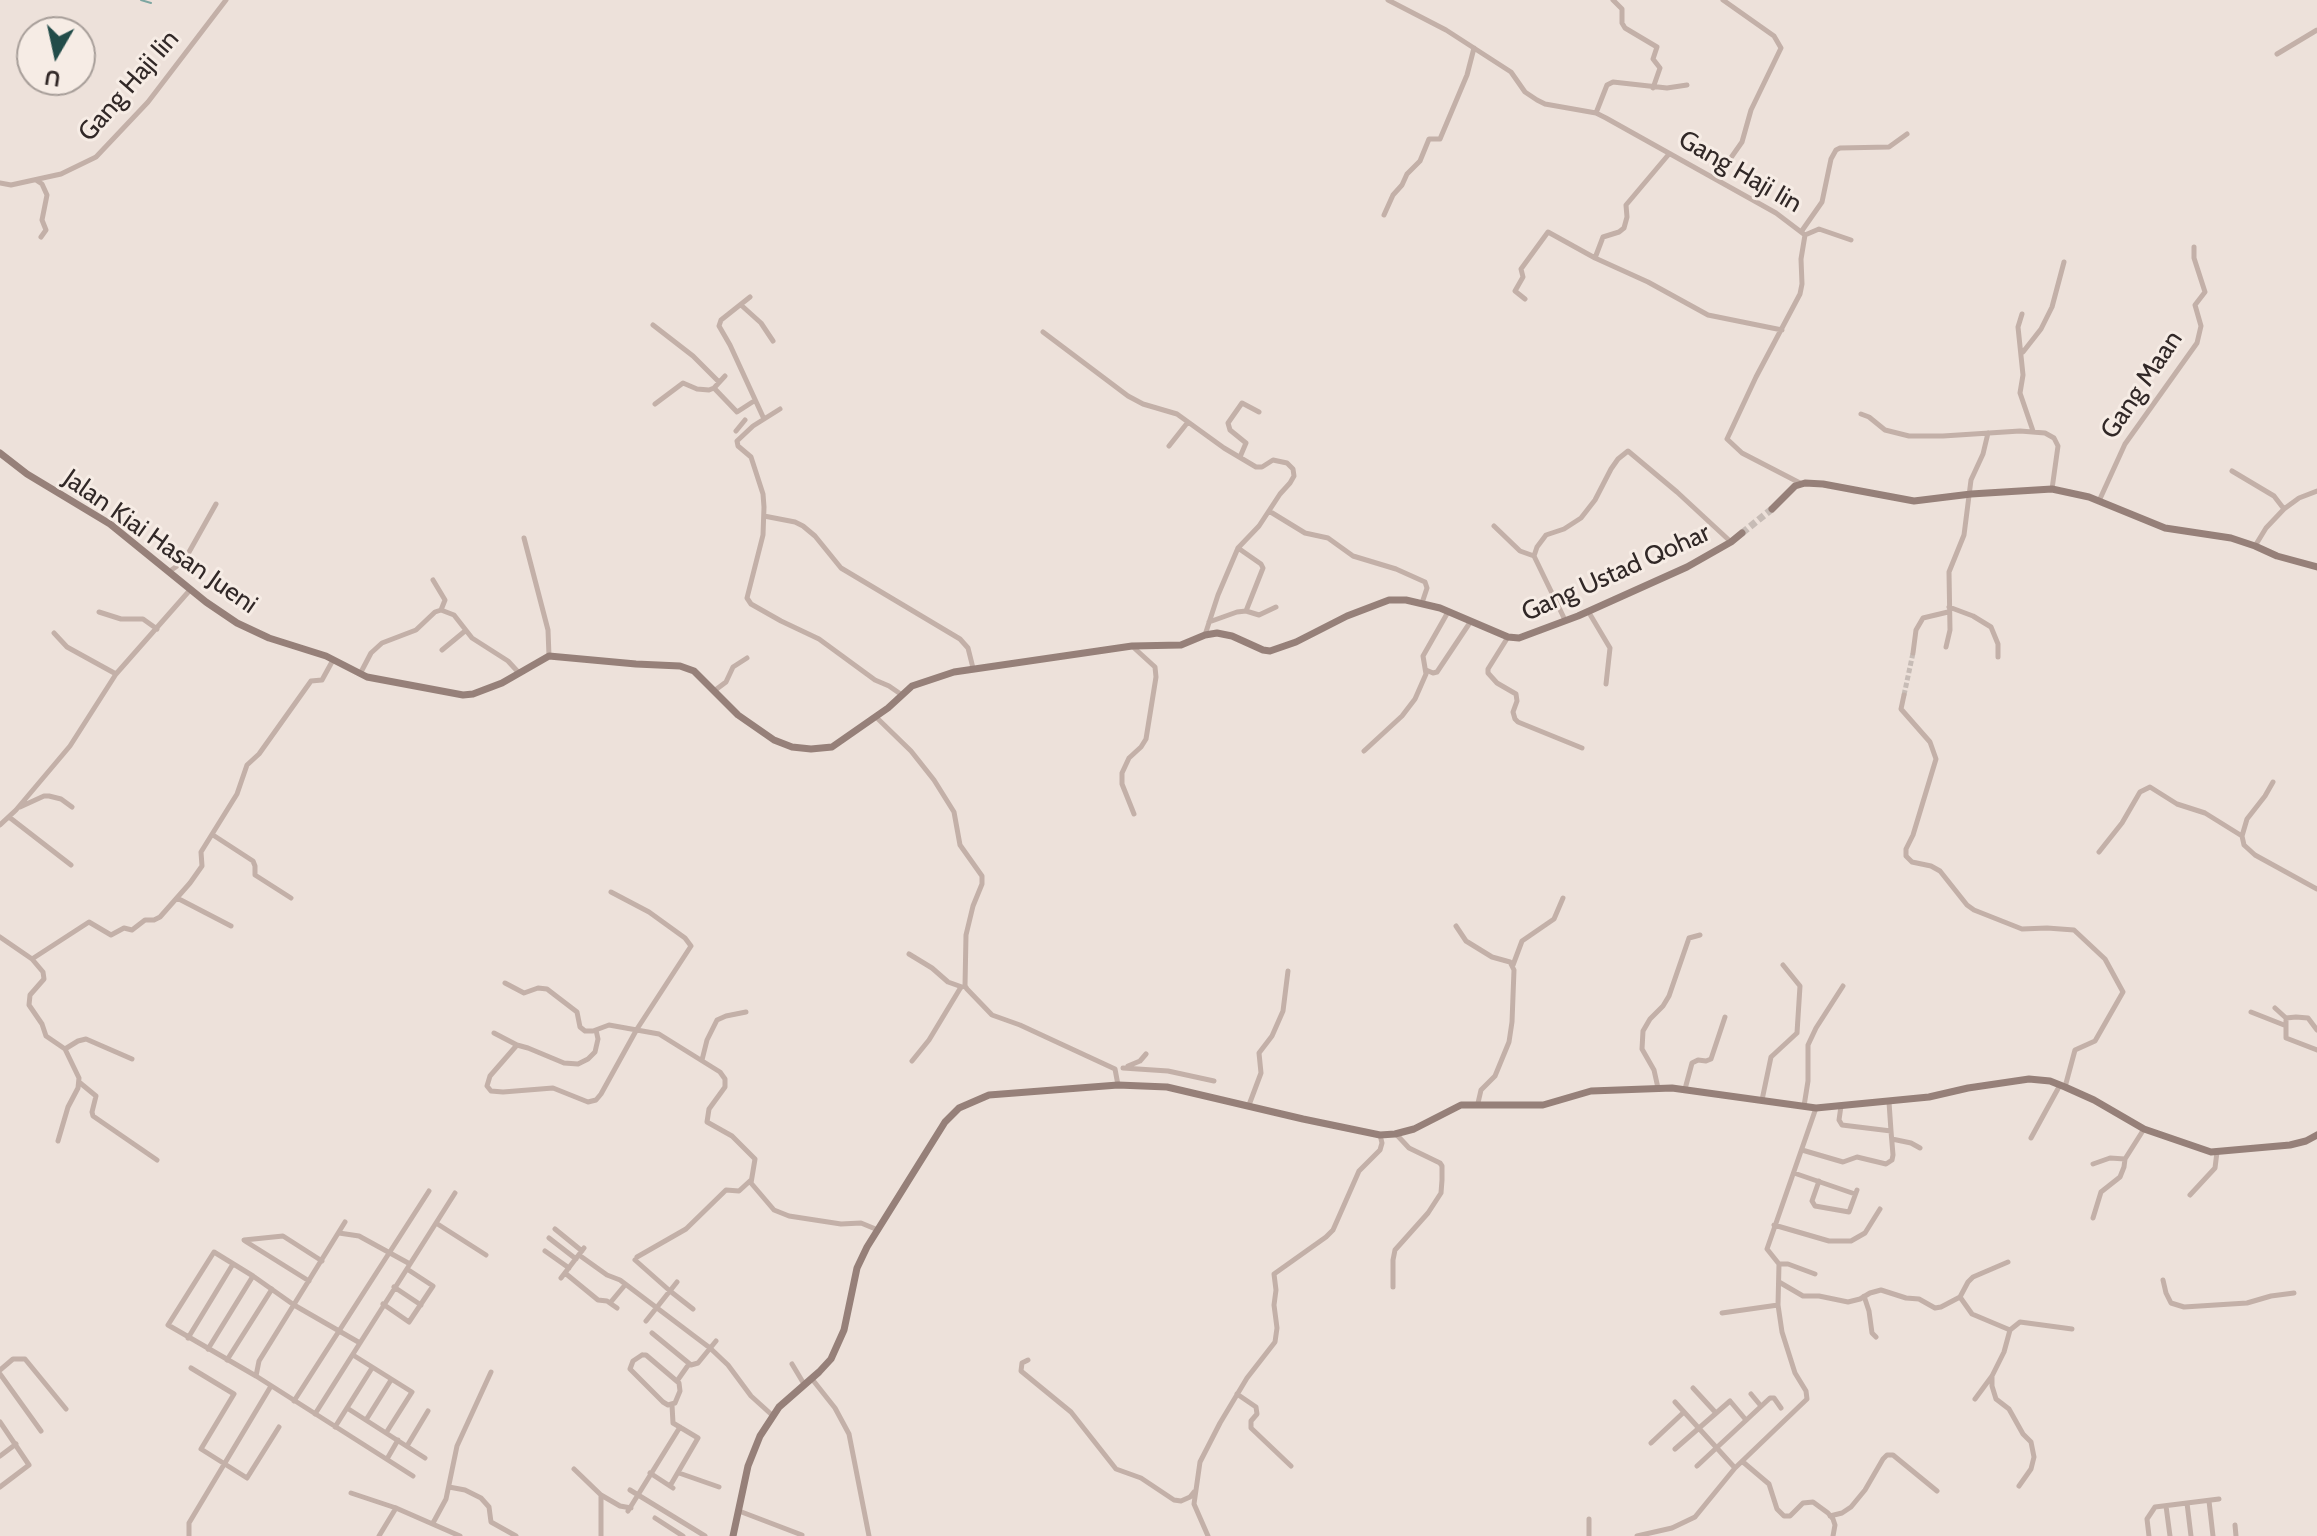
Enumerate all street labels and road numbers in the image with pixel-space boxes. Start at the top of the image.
street label: Gang Haji Iin [72,24,186,148]
street label: Gang Haji Iin [1673,124,1807,220]
street label: Gang Maan [2094,325,2190,445]
street label: Jalan Kiai Hasan Jueni [57,463,263,621]
street label: Gang Ustad Qohar [1517,517,1715,629]

